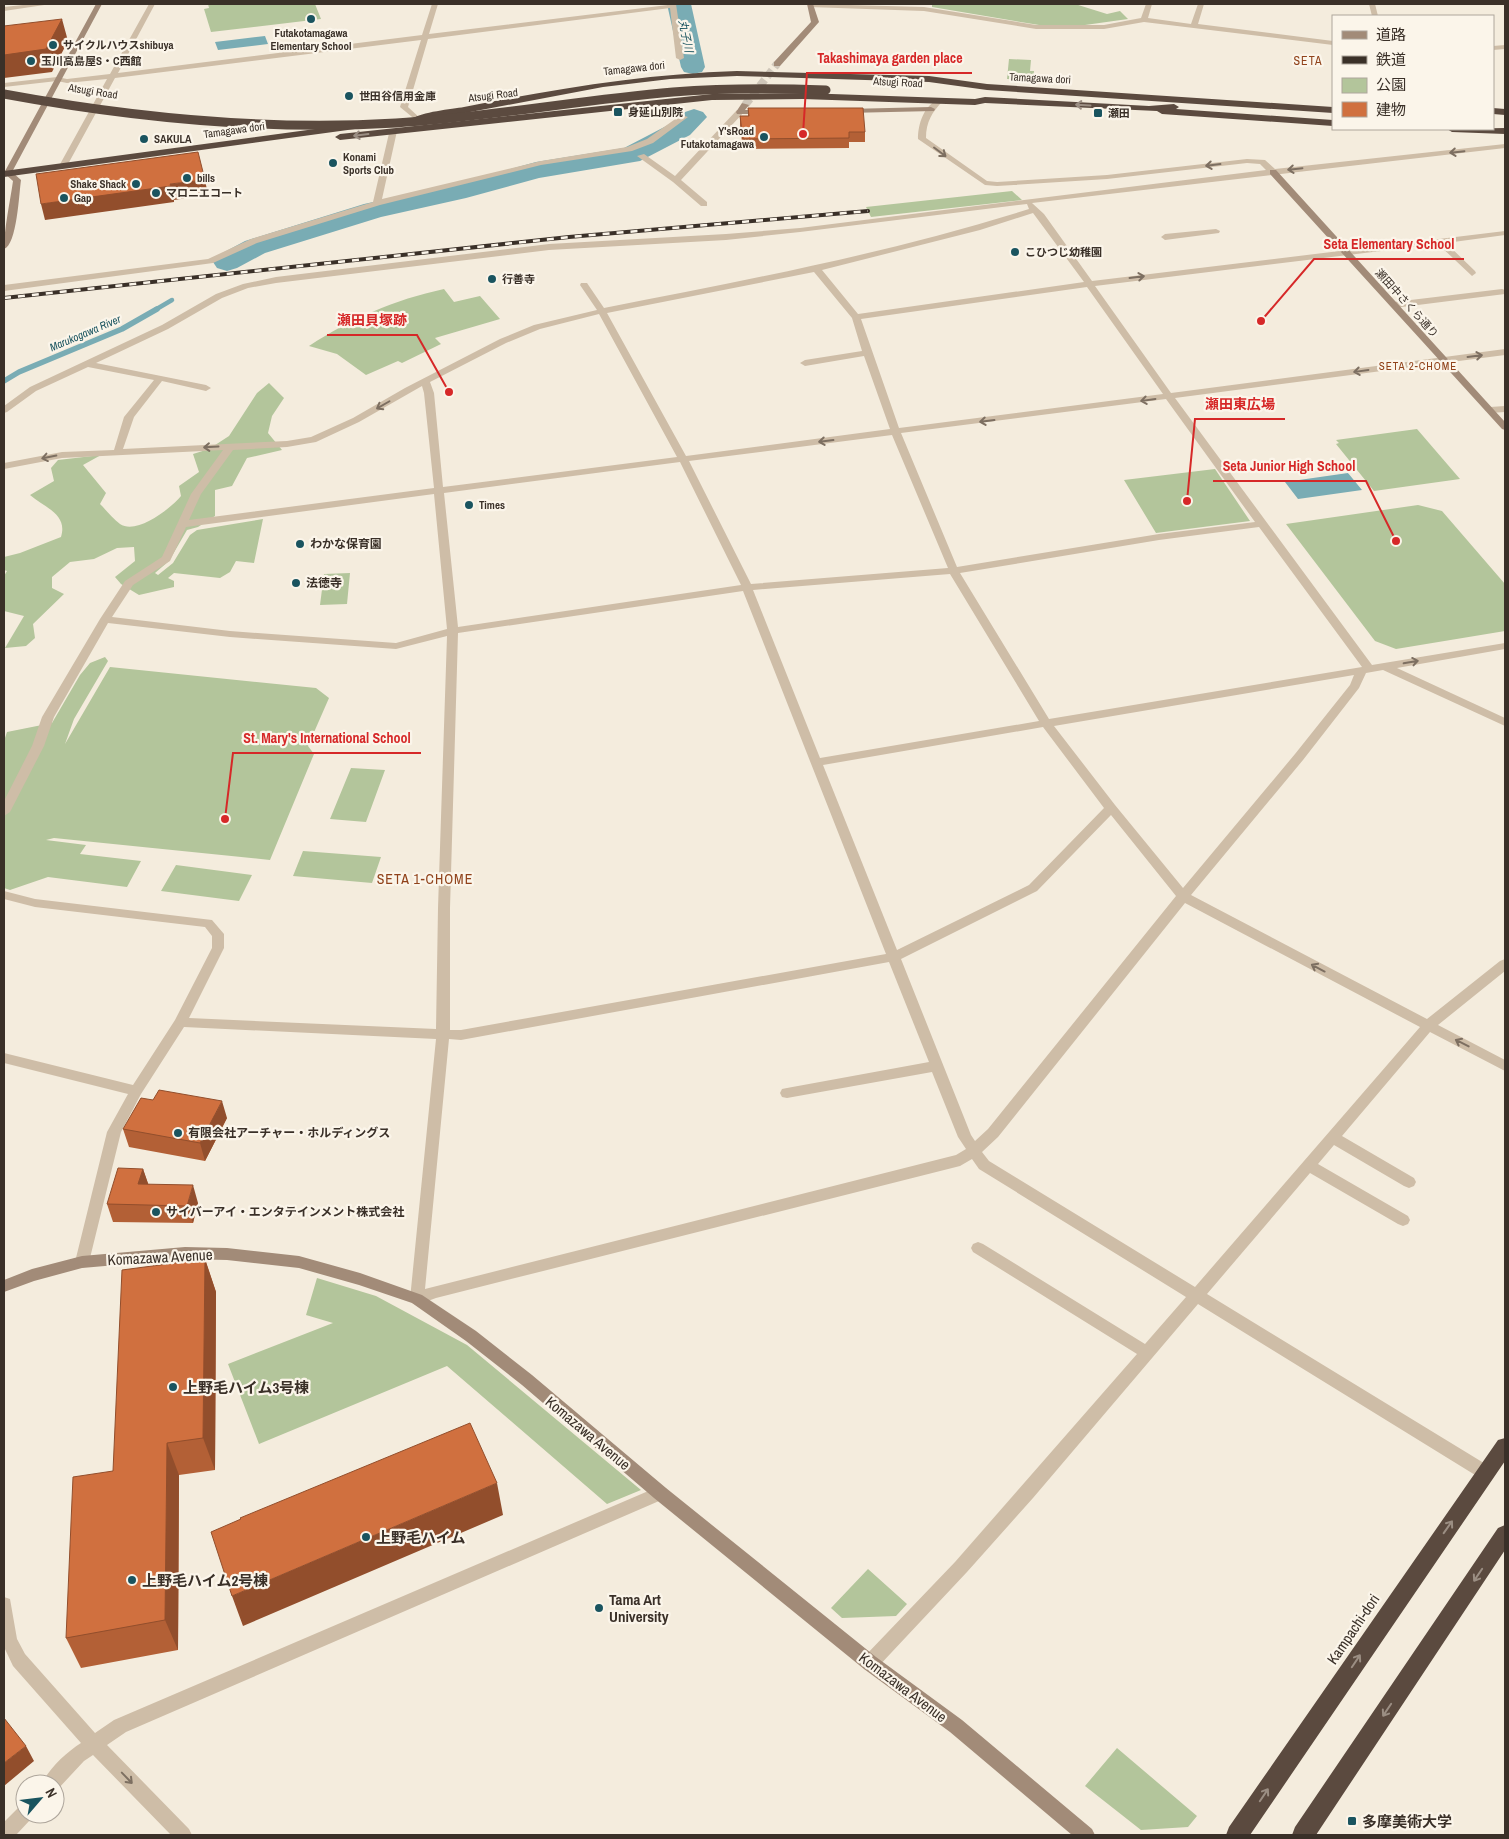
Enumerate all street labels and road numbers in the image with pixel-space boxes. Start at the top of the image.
street label: Tamagawa dori [603,58,665,78]
street label: Tamagawa dori [1009,69,1071,87]
street label: Atsugi Road [872,74,923,90]
street label: Atsugi Road [66,80,119,102]
street label: Atsugi Road [467,85,518,105]
street label: Tamagawa dori [202,119,266,141]
street label: 瀬田中さくら通り [1372,266,1442,340]
street label: Komazawa Avenue [107,1244,213,1270]
street label: Komazawa Avenue [541,1391,635,1475]
street label: Kampachi-dori [1322,1590,1384,1668]
street label: Komazawa Avenue [855,1647,951,1727]

